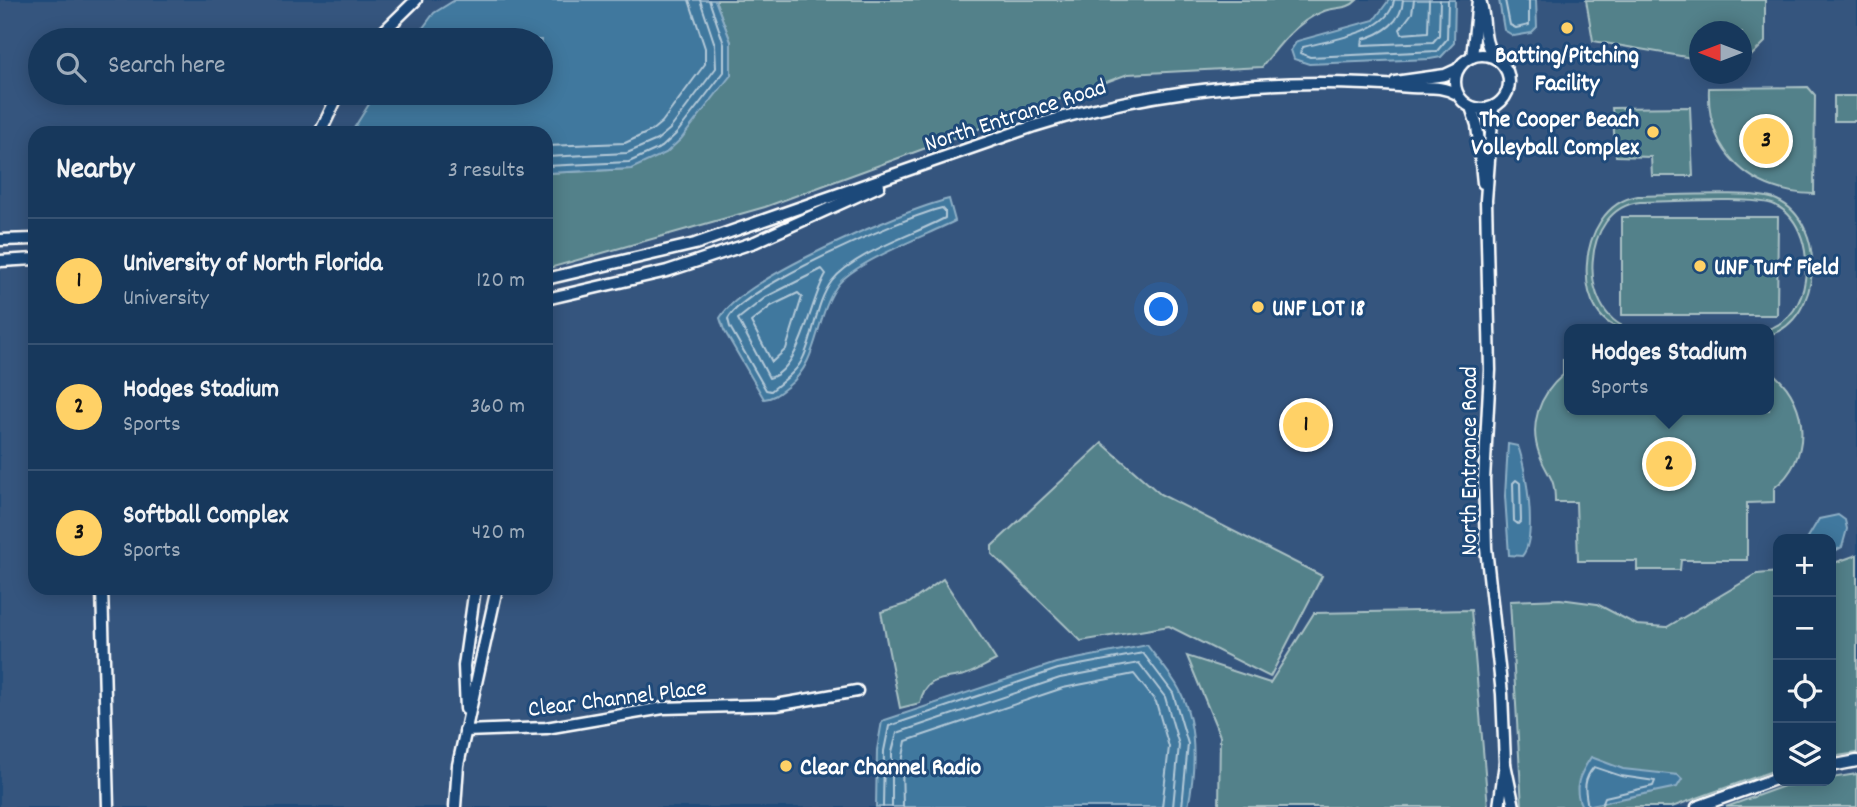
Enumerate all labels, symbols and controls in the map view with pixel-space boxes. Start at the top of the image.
marker: Batting/Pitching Facility [1559,20,1575,36]
north arrow [1689,21,1752,84]
search box [28,28,553,105]
place label: Batting/Pitching Facility [1495,40,1639,102]
icon: search [52,48,90,86]
text: Search here [108,48,226,85]
street label: North Entrance Road [921,71,1111,162]
place label: The Cooper Beach Volleyball Complex [1471,104,1639,166]
pin: 3 [1743,115,1789,167]
marker: The Cooper Beach Volleyball Complex [1645,124,1661,140]
text: Nearby [56,150,134,193]
text: 3 results [448,155,525,188]
text: University of North Florida [123,246,382,283]
place label: UNF Turf Field [1714,252,1839,286]
marker: UNF Turf Field [1692,258,1708,274]
text: 1 [76,265,82,298]
text: 120 m [476,265,525,298]
text: University [123,283,209,316]
your location [1144,292,1178,326]
place label: UNF LOT 18 [1272,293,1366,327]
marker: UNF LOT 18 [1250,299,1266,315]
popup [1564,324,1774,415]
text: Hodges Stadium [1591,335,1747,372]
street label: North Entrance Road [1454,366,1488,556]
text: Hodges Stadium [123,372,279,409]
text: Sports [1591,372,1649,405]
text: 2 [74,391,84,424]
text: 360 m [470,391,525,424]
pin: 1 [1283,399,1329,451]
text: Sports [123,409,181,442]
pin: 2 [1646,438,1692,490]
text: Softball Complex [123,498,288,535]
text: 3 [74,517,84,550]
text: 420 m [472,517,525,550]
map controls [1773,534,1836,786]
button: + [1773,534,1836,597]
text: Sports [123,535,181,568]
button: − [1773,597,1836,660]
button: locate [1773,660,1836,723]
street label: Clear Channel Place [526,672,709,728]
button: layers [1773,723,1836,786]
place label: Clear Channel Radio [800,752,981,786]
marker: Clear Channel Radio [778,758,794,774]

